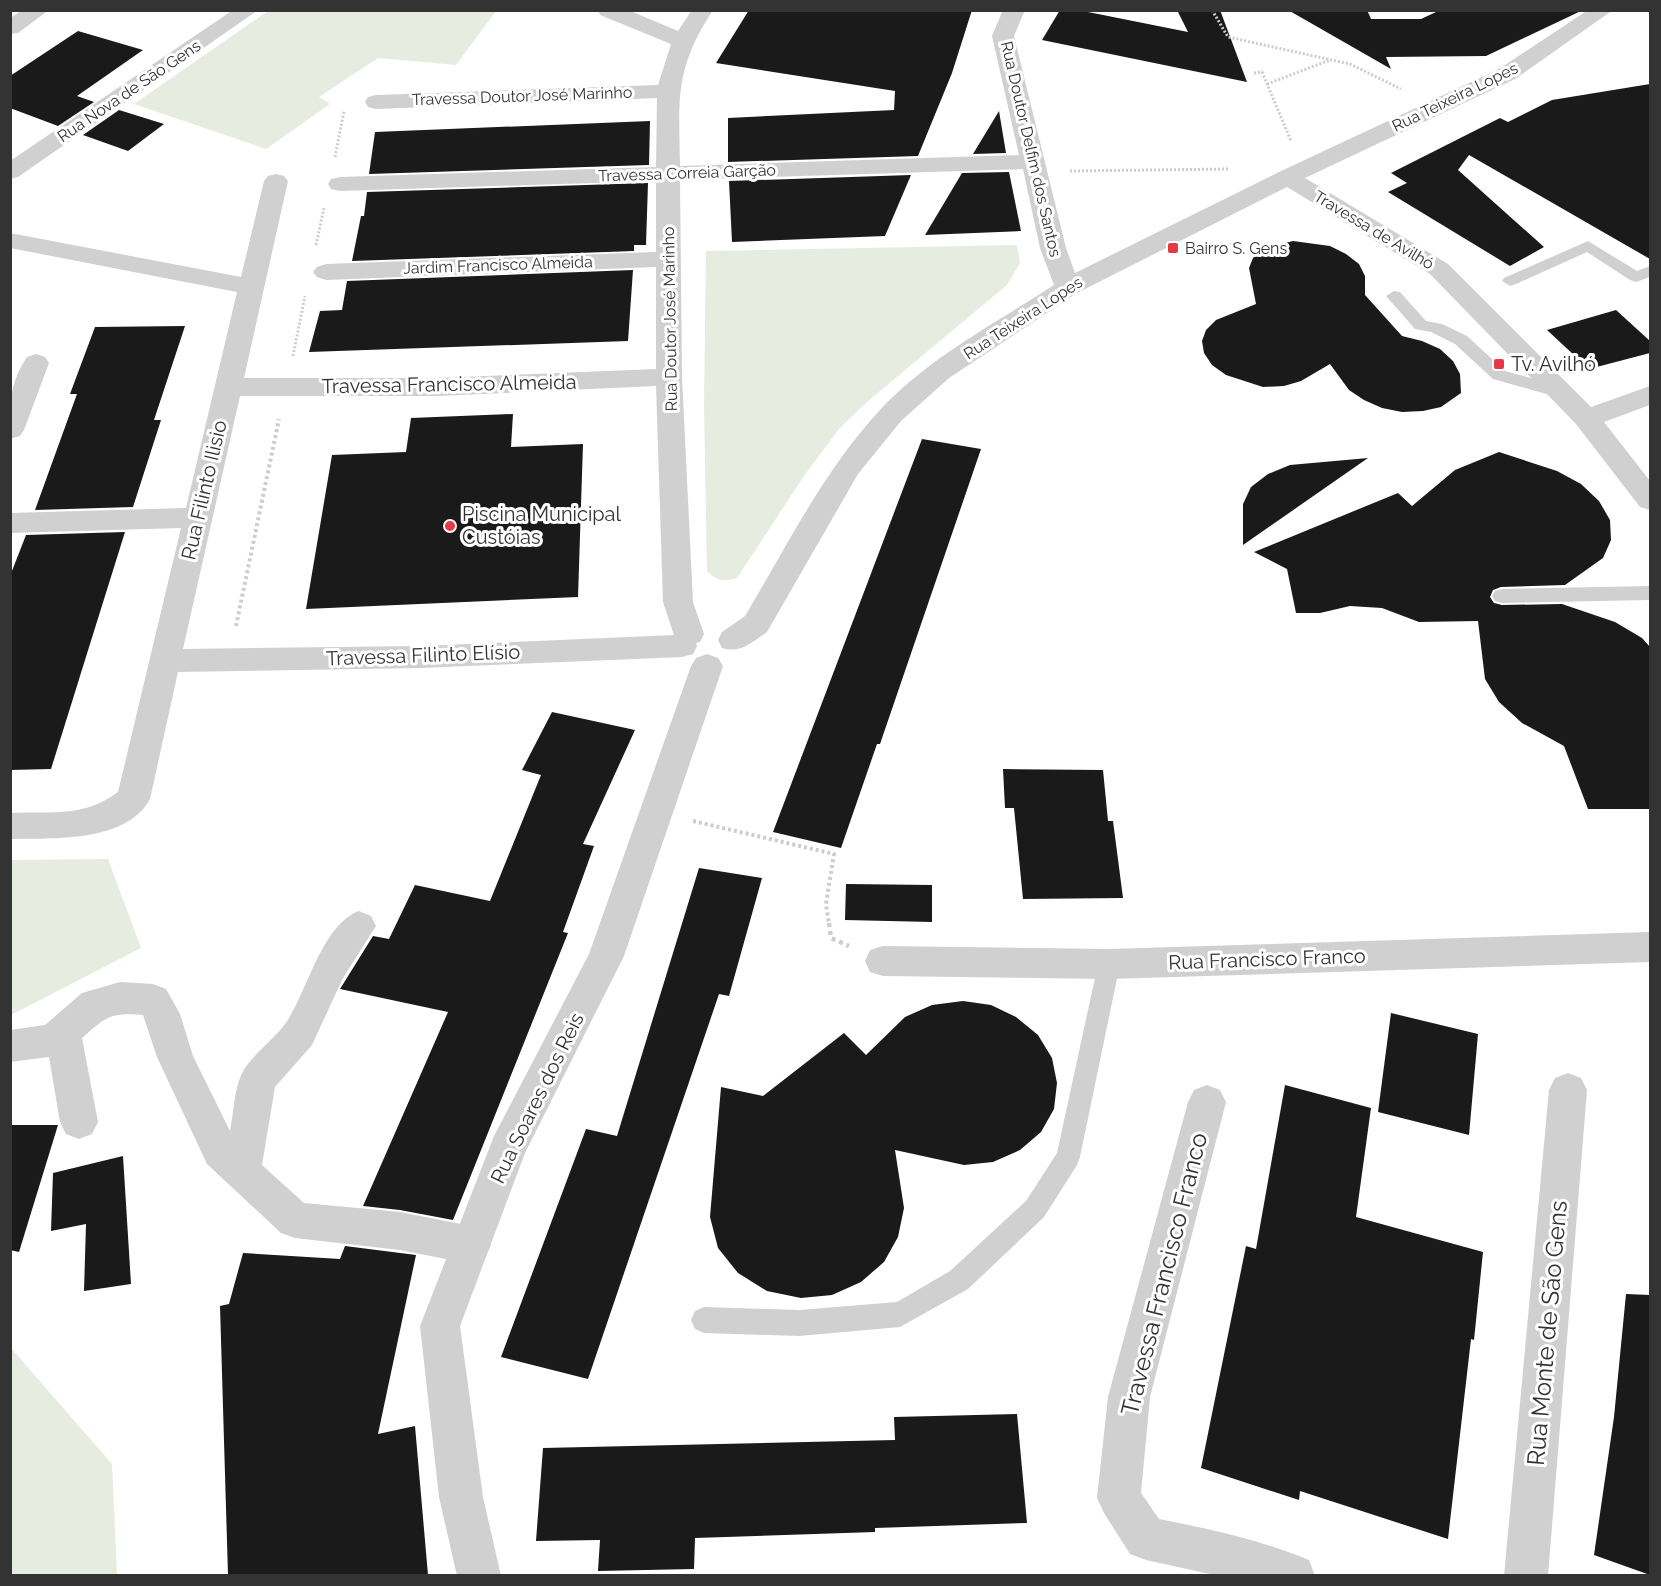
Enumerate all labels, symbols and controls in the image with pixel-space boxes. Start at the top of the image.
street label: Rua Nova de São Gens [54,36,204,146]
street label: Rua Doutor Delfim dos Santos [997,39,1065,259]
street label: Rua Teixeira Lopes [1389,58,1521,136]
street label: Travessa Doutor José Marinho [411,83,633,109]
street label: Travessa Correia Garção [598,160,776,186]
street label: Travessa de Avilhó [1311,187,1437,273]
street label: Rua Doutor José Marinho [659,226,681,412]
place label: Bairro S. Gens [1185,239,1287,258]
marker: Bairro S. Gens [1166,241,1180,255]
street label: Jardim Francisco Almeida [403,252,593,278]
street label: Rua Teixeira Lopes [960,272,1086,363]
place label: Tv. Avilhó [1511,352,1596,376]
marker: Tv. Avilhó [1492,357,1506,371]
street label: Travessa Francisco Almeida [321,370,577,398]
street label: Rua Filinto Ilisio [176,418,232,562]
place label: Piscina Municipal Custóias [462,502,621,549]
marker: Piscina Municipal Custóias [443,519,457,533]
street label: Travessa Filinto Elísio [326,640,521,670]
street label: Rua Francisco Franco [1168,944,1366,974]
street label: Rua Soares dos Reis [485,1009,589,1187]
street label: Travessa Francisco Franco [1115,1130,1213,1418]
street label: Rua Monte de São Gens [1521,1199,1573,1467]

